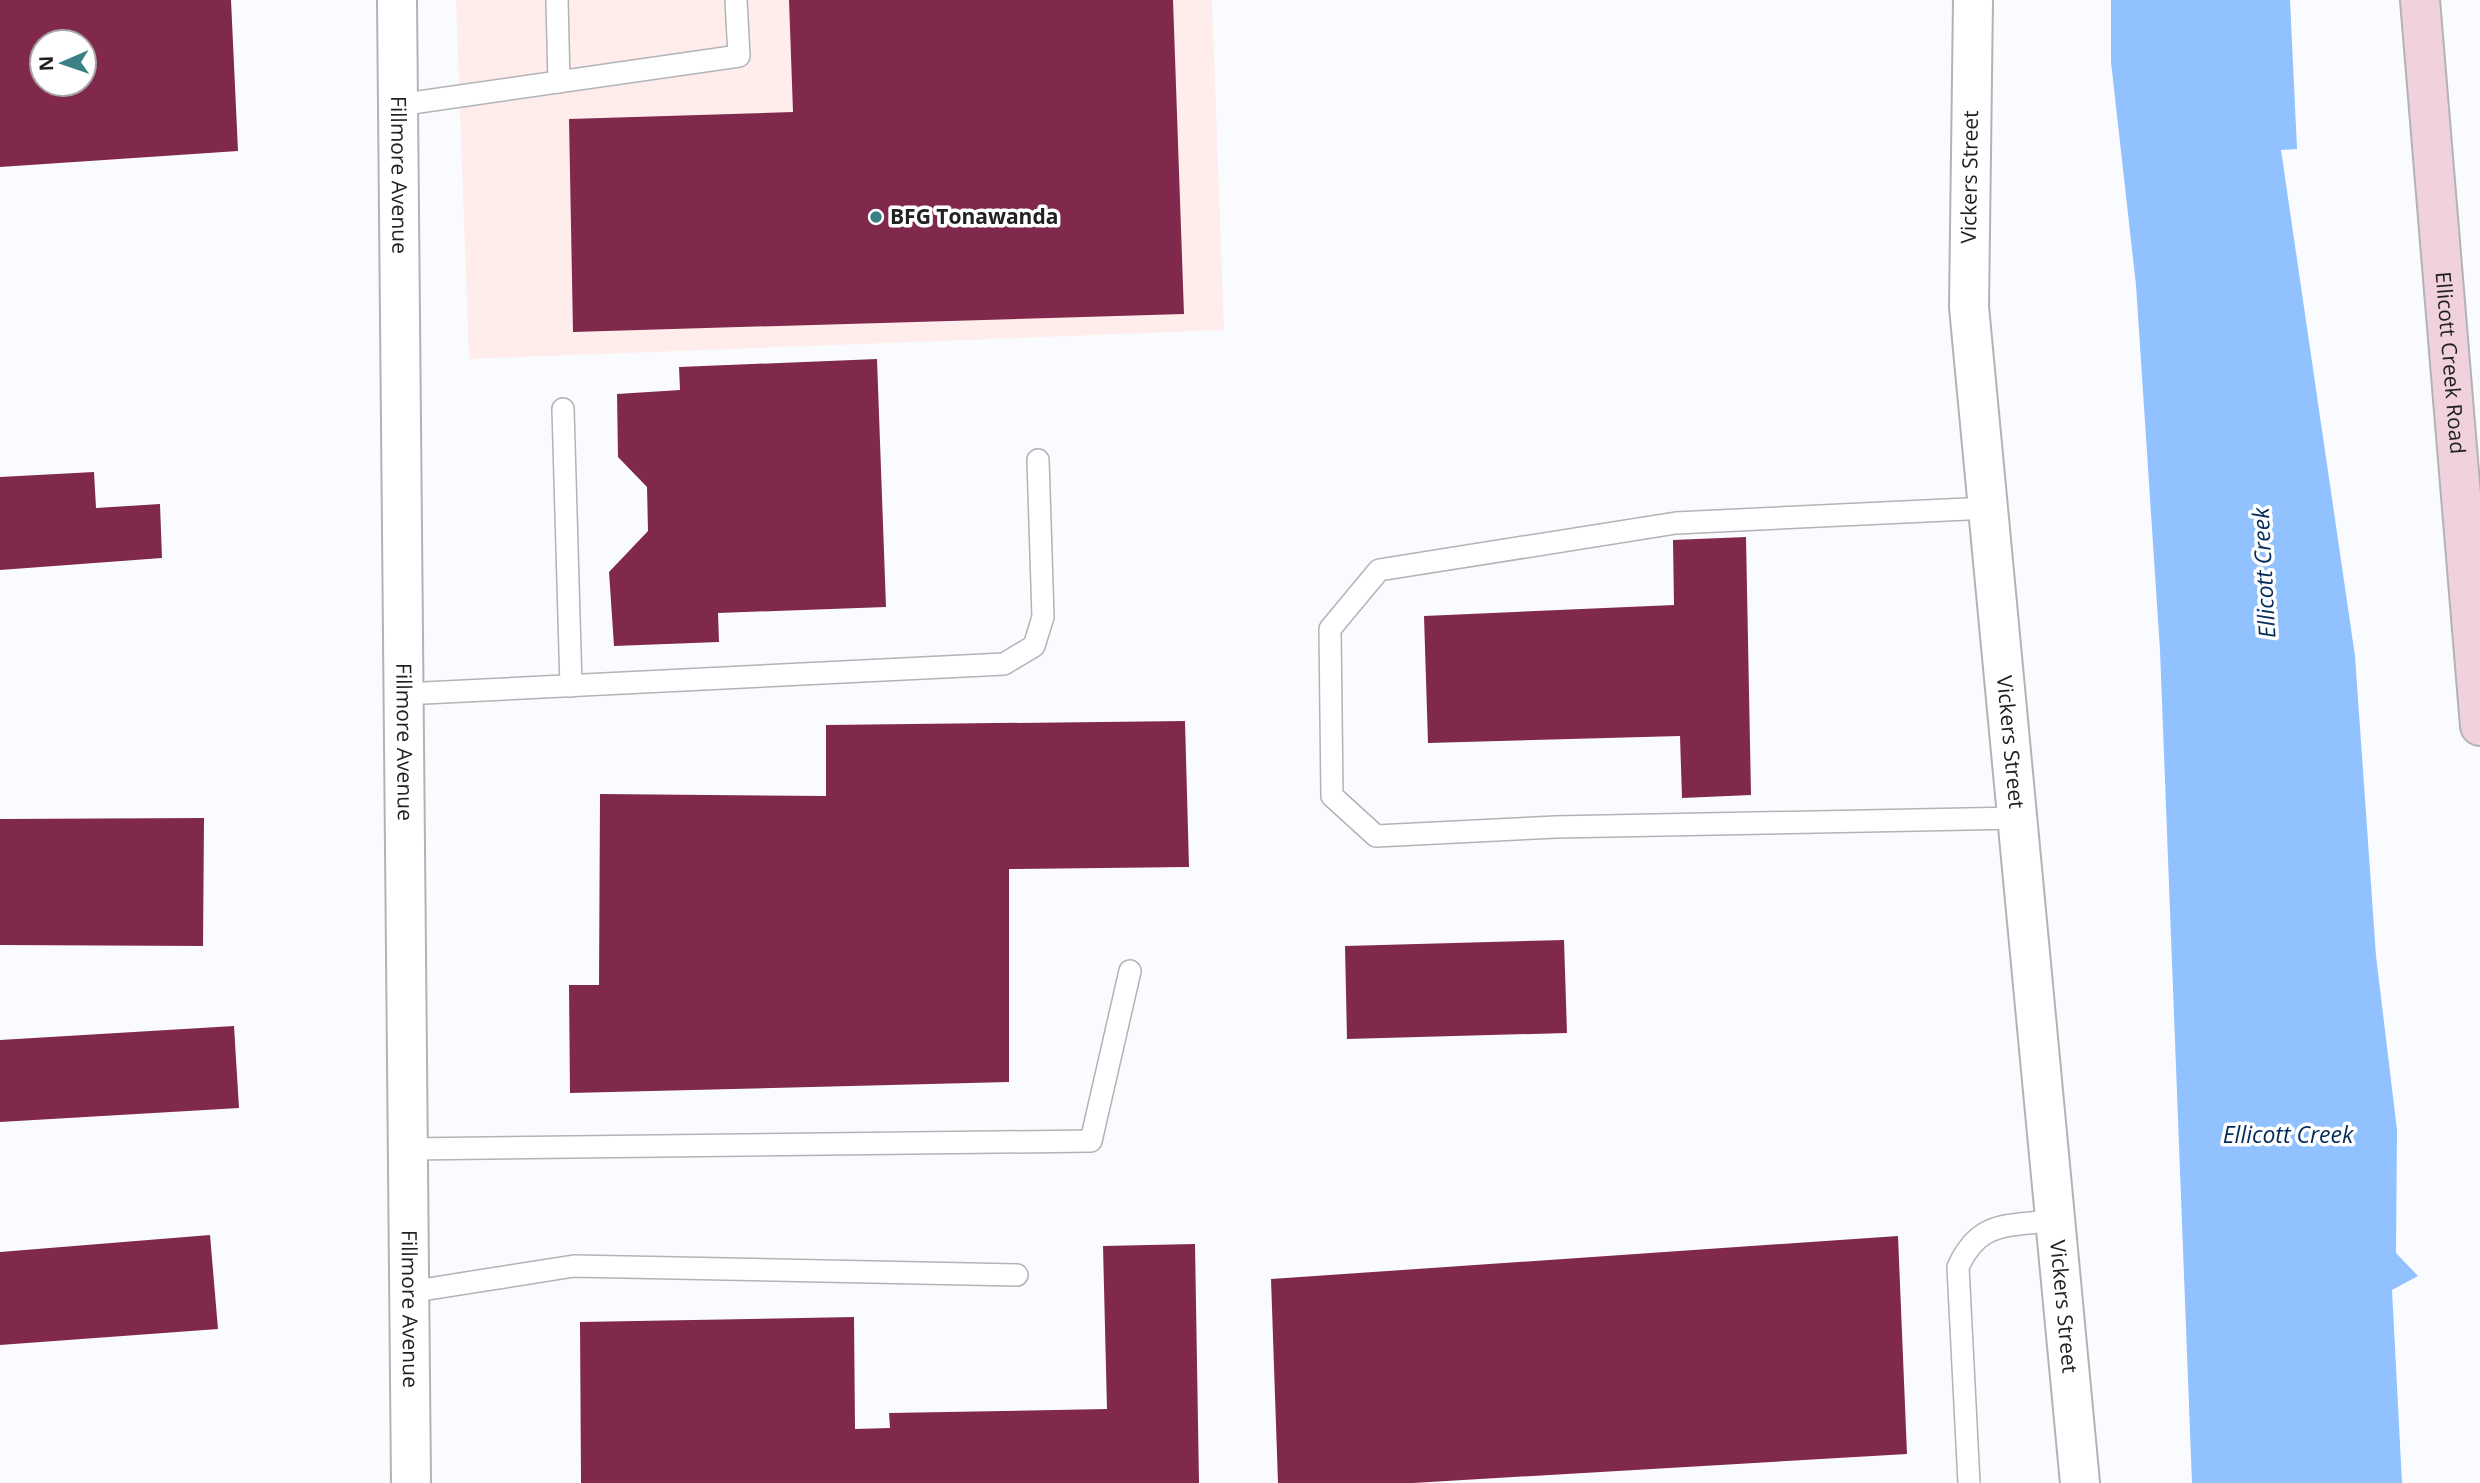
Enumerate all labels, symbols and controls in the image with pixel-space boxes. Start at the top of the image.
north arrow [28,28,98,98]
text: N [33,55,59,72]
street label: Fillmore Avenue [385,96,414,254]
street label: Vickers Street [1954,110,1984,244]
place label: BFG Tonawanda [890,202,1058,230]
marker: BFG Tonawanda [868,209,884,225]
street label: Ellicott Creek Road [2429,270,2472,455]
water label: Ellicott Creek [2244,506,2282,639]
street label: Fillmore Avenue [390,663,420,821]
street label: Vickers Street [1991,674,2031,810]
water label: Ellicott Creek [2223,1118,2354,1150]
street label: Fillmore Avenue [396,1230,425,1388]
street label: Vickers Street [2044,1239,2085,1374]

